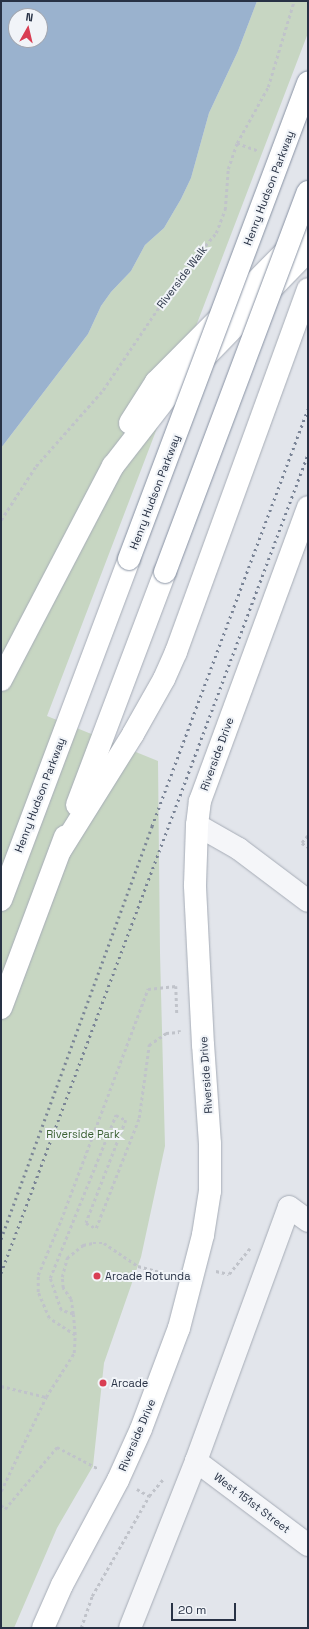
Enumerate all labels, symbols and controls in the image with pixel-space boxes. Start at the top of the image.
north arrow [8,8,48,48]
text: N [25,10,34,25]
street label: Henry Hudson Parkway [241,129,297,247]
street label: Riverside Walk [154,243,210,311]
street label: Henry Hudson Parkway [127,433,183,551]
street label: Riverside Drive [198,715,236,793]
street label: Henry Hudson Parkway [12,736,68,854]
street label: Riverside Drive [197,1036,215,1114]
park label: Riverside Park [46,1127,120,1141]
place label: Arcade Rotunda [105,1269,191,1283]
marker: Arcade Rotunda [92,1271,102,1281]
place label: Arcade [111,1376,148,1390]
marker: Arcade [98,1378,108,1388]
street label: Riverside Drive [116,1397,158,1473]
street label: West 151st Street [211,1470,293,1536]
scale bar [173,1595,238,1621]
text: 20 m [178,1602,206,1618]

